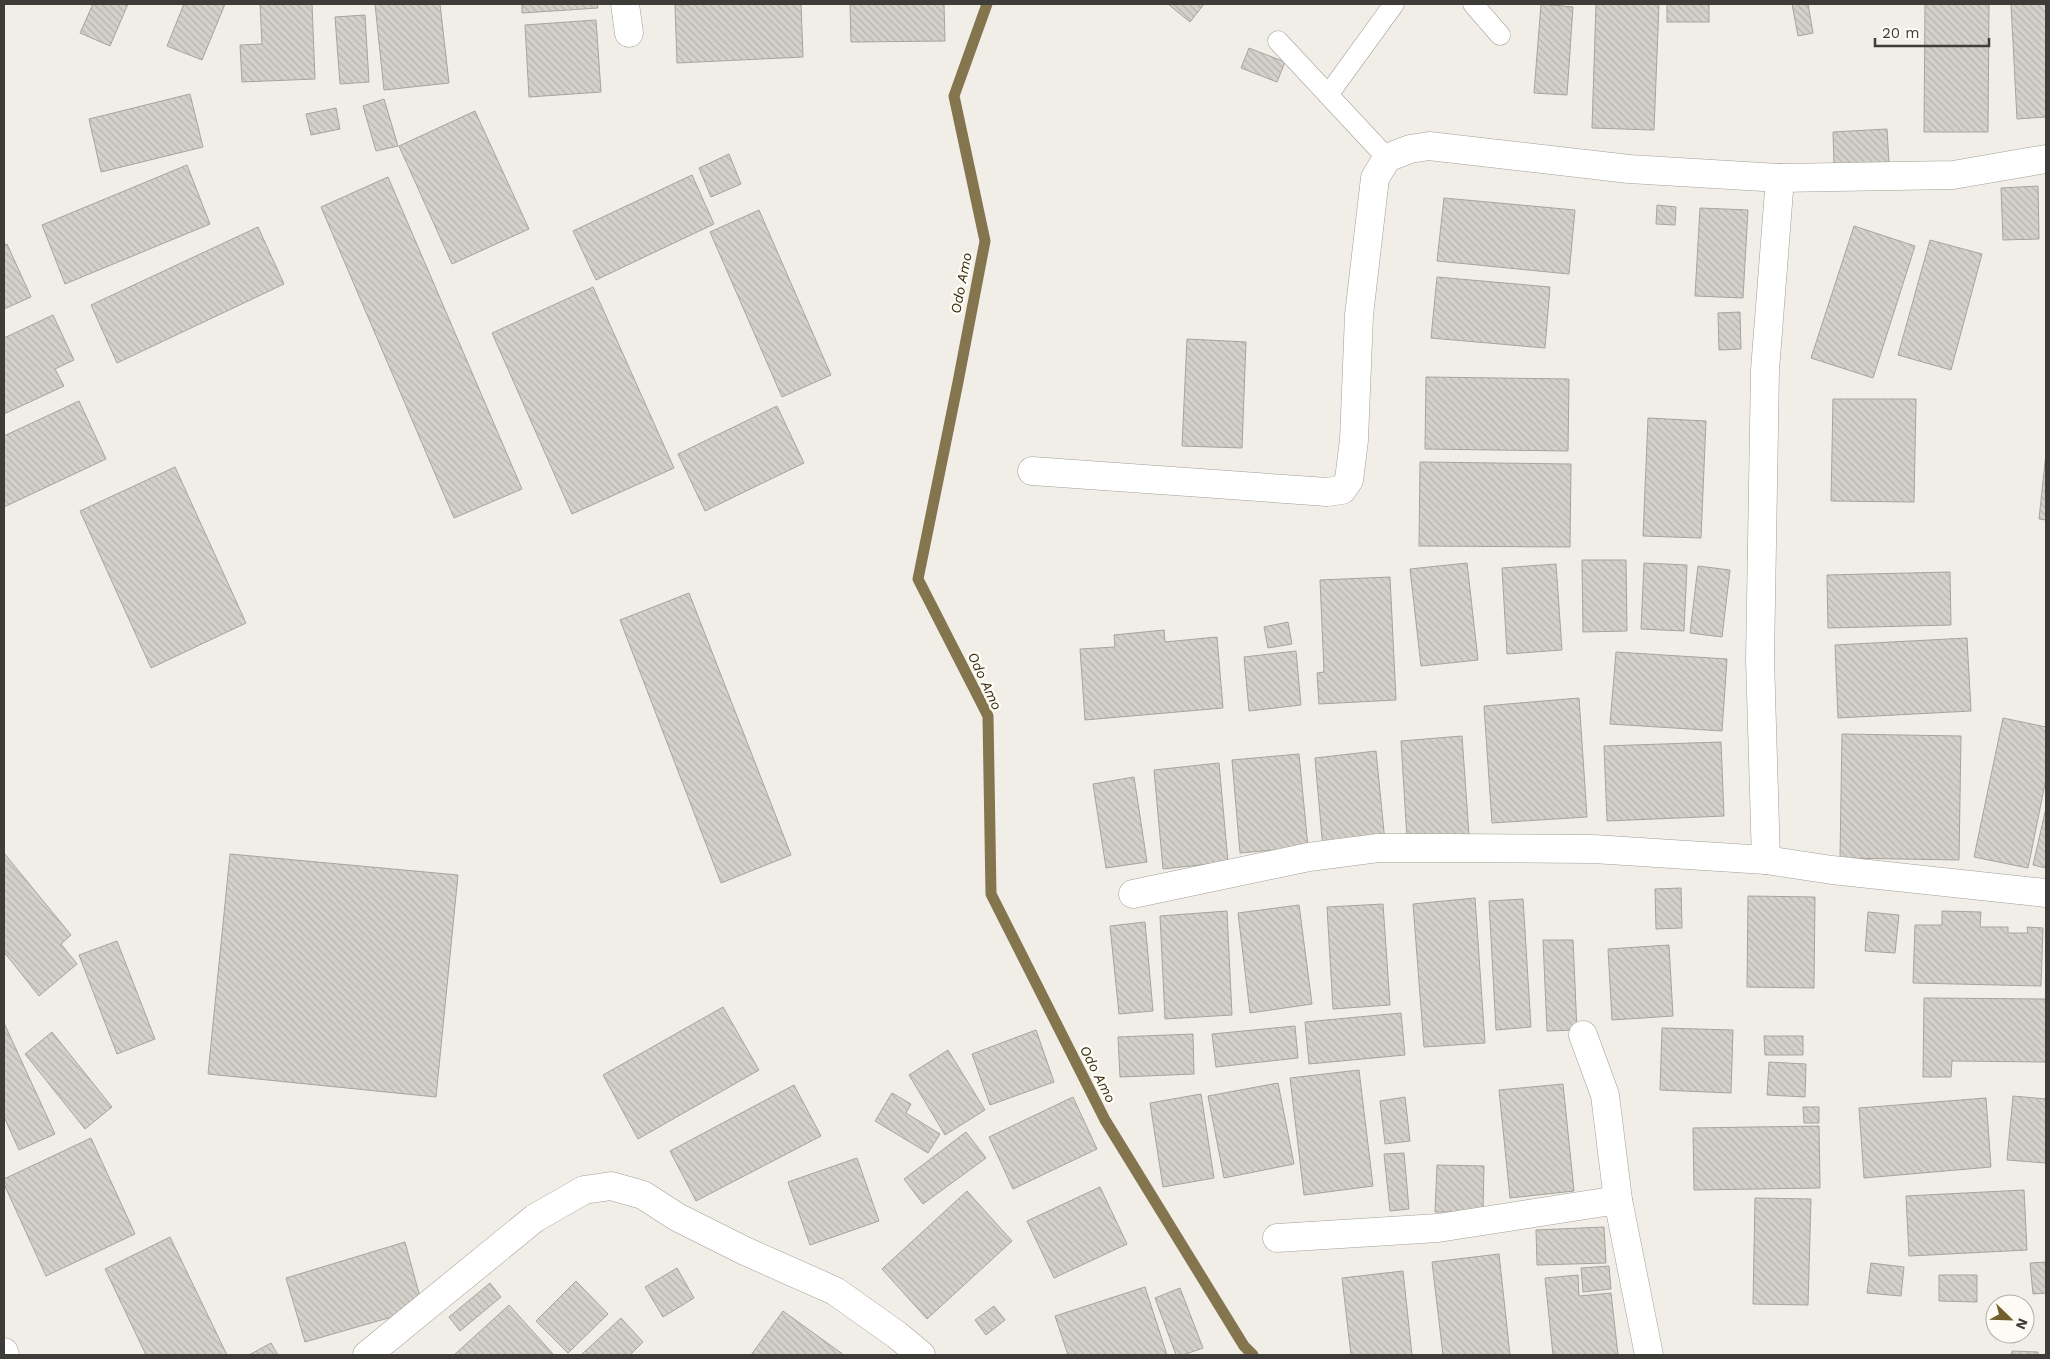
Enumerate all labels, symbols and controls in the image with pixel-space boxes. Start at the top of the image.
scale bar [1875,15,1989,47]
text: 20 m [1882,24,1920,42]
water label: Odo Amo [947,251,975,315]
water label: Odo Amo [965,650,1005,712]
water label: Odo Amo [1077,1043,1119,1105]
north arrow [1985,1294,2035,1344]
text: N [2013,1316,2031,1332]

